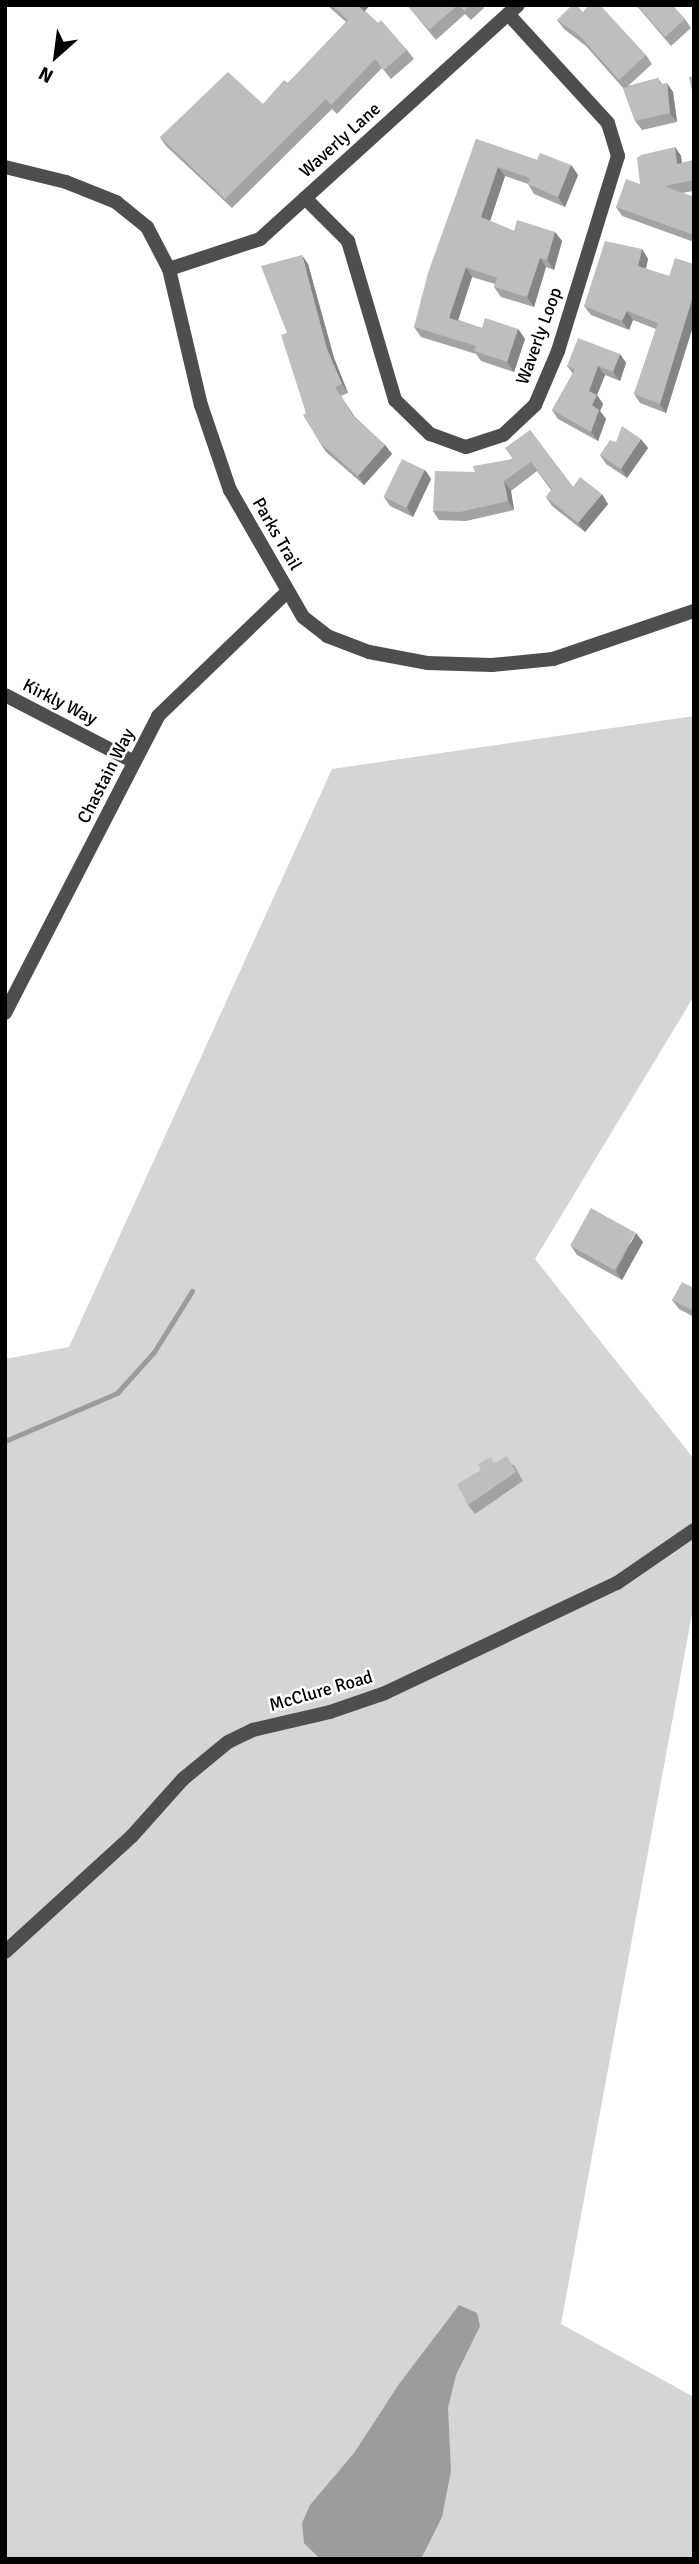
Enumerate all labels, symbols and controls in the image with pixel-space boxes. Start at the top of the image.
north arrow [21,21,91,91]
text: N [35,61,58,88]
street label: Waverly Lane [295,98,385,182]
street label: Waverly Loop [511,285,567,387]
street label: Parks Trail [248,494,306,574]
street label: Kirkly Way [19,674,101,730]
street label: Chastain Way [73,725,139,827]
street label: McClure Road [267,1666,375,1716]

